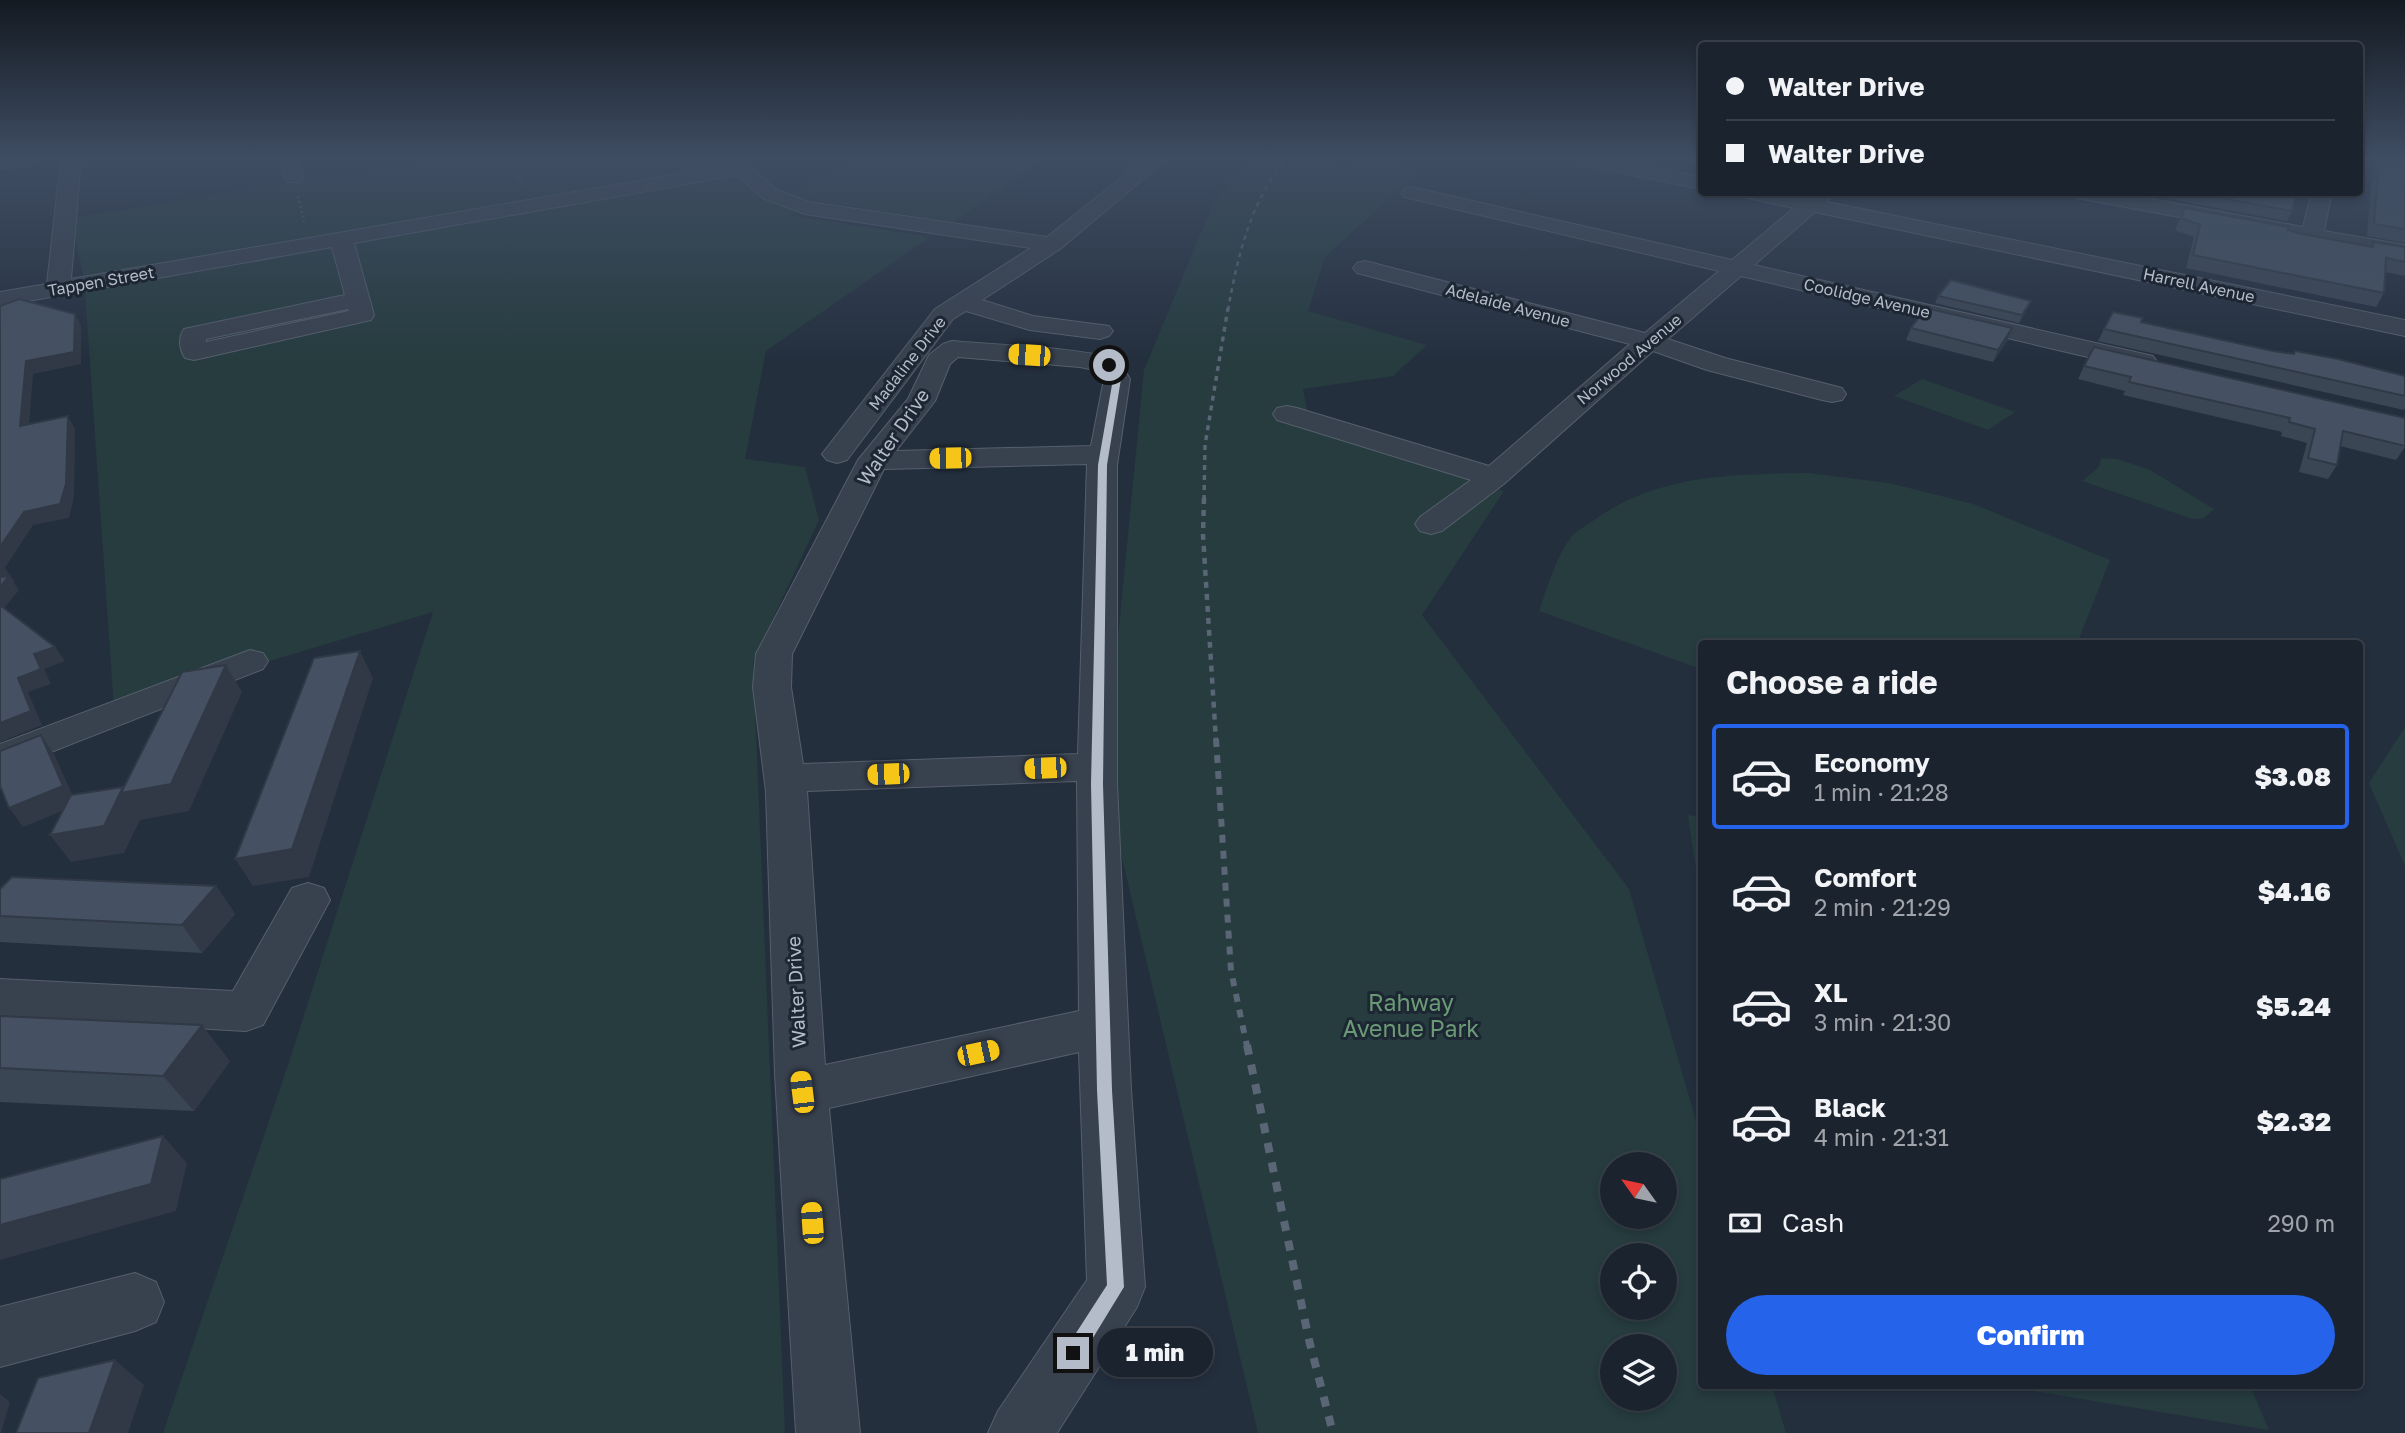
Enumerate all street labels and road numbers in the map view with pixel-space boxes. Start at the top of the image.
street label: Tappen Street [46,262,156,300]
street label: Harrell Avenue [2141,263,2257,307]
street label: Coolidge Avenue [1802,274,1932,322]
street label: Adelaide Avenue [1444,279,1572,331]
street label: Norwood Avenue [1573,309,1685,409]
street label: Madaline Drive [864,312,950,414]
street label: Walter Drive [852,384,933,489]
street label: Walter Drive [781,936,810,1048]

